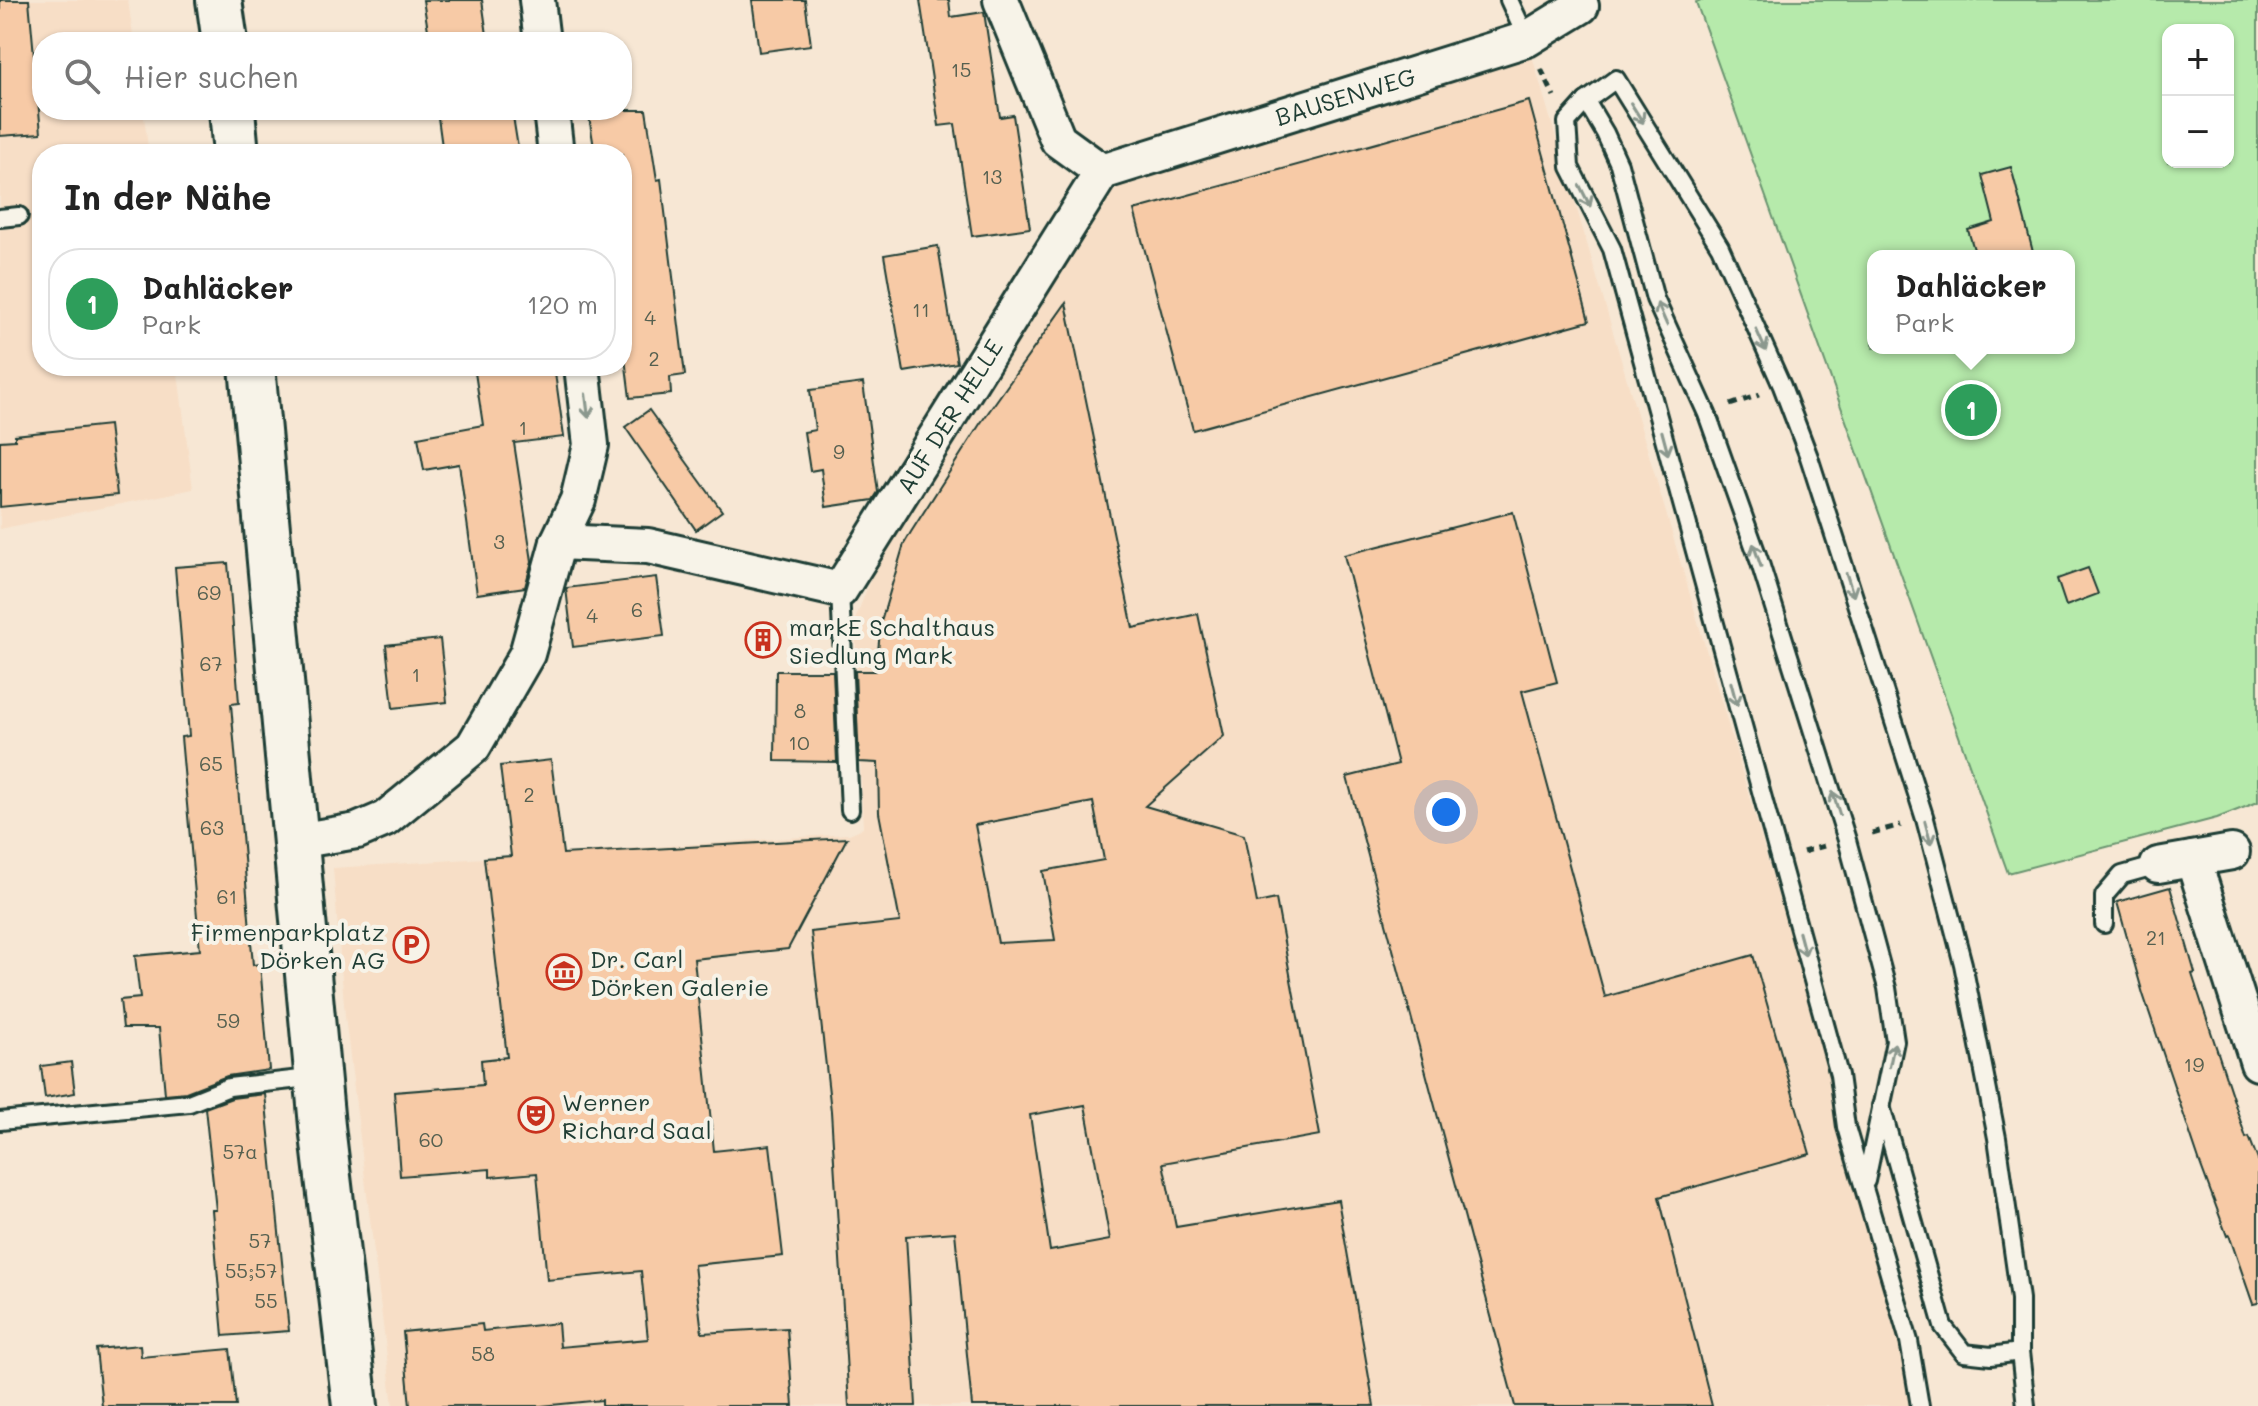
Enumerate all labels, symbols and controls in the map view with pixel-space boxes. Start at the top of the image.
map controls [2162,24,2234,168]
button: + [2162,24,2234,96]
search box [32,32,632,120]
icon: search [60,54,104,98]
text: Hier suchen [124,56,299,96]
house number: 15 [951,56,971,82]
street label: BAUSENWEG [1271,60,1419,132]
button: − [2162,96,2234,168]
one-way arrow [1629,101,1646,123]
house number: 13 [982,163,1002,189]
text: In der Nähe [64,174,272,219]
one-way arrow [1578,184,1593,208]
popup [1867,250,2075,354]
text: Dahläcker [1895,265,2047,305]
text: Dahläcker [142,267,294,307]
text: 1 [86,287,98,321]
text: 120 m [527,287,598,321]
house number: 11 [912,296,930,322]
one-way arrow [1654,302,1669,326]
house number: 4 [644,304,656,330]
text: Park [1895,305,1954,339]
text: Park [142,307,201,341]
one-way arrow [1755,328,1770,352]
street label: AUF DER HELLE [889,333,1009,499]
house number: 2 [648,345,660,371]
pin: 1 [1945,380,1997,440]
one-way arrow [579,392,594,419]
house number: 1 [519,414,527,440]
one-way arrow [1658,429,1673,455]
house number: 9 [833,438,845,464]
house number: 3 [493,528,505,554]
one-way arrow [1749,543,1764,568]
one-way arrow [1843,571,1858,597]
house number: 69 [197,579,221,605]
house number: 6 [631,596,643,622]
house number: 4 [586,602,598,628]
place label: markE Schalthaus Siedlung Mark [789,611,995,670]
building icon: markE Schalthaus Siedlung Mark [744,621,782,659]
house number: 67 [199,650,223,676]
house number: 1 [412,661,420,687]
one-way arrow [1727,680,1742,706]
house number: 8 [794,697,806,723]
house number: 10 [788,729,810,755]
house number: 65 [199,750,223,776]
house number: 2 [523,781,535,807]
one-way arrow [1827,791,1842,816]
your location [1426,792,1466,832]
house number: 63 [200,814,224,840]
one-way arrow [1922,819,1937,845]
house number: 61 [216,883,238,909]
place label: Firmenparkplatz Dörken AG [191,916,385,975]
house number: 21 [2146,924,2166,950]
parking icon: Firmenparkplatz Dörken AG [392,926,430,964]
one-way arrow [1796,931,1811,957]
place label: Dr. Carl Dörken Galerie [590,943,769,1002]
museum icon: Dr. Carl Dörken Galerie [545,953,583,991]
house number: 59 [216,1007,240,1033]
one-way arrow [1885,1043,1900,1069]
house number: 19 [2184,1051,2205,1077]
place label: Werner Richard Saal [562,1086,712,1145]
theatre icon: Werner Richard Saal [517,1096,555,1134]
house number: 60 [419,1126,443,1152]
house number: 57a [222,1138,258,1164]
house number: 57 [249,1227,271,1253]
house number: 55;57 [225,1257,277,1283]
house number: 55 [254,1287,278,1313]
house number: 58 [471,1340,495,1366]

